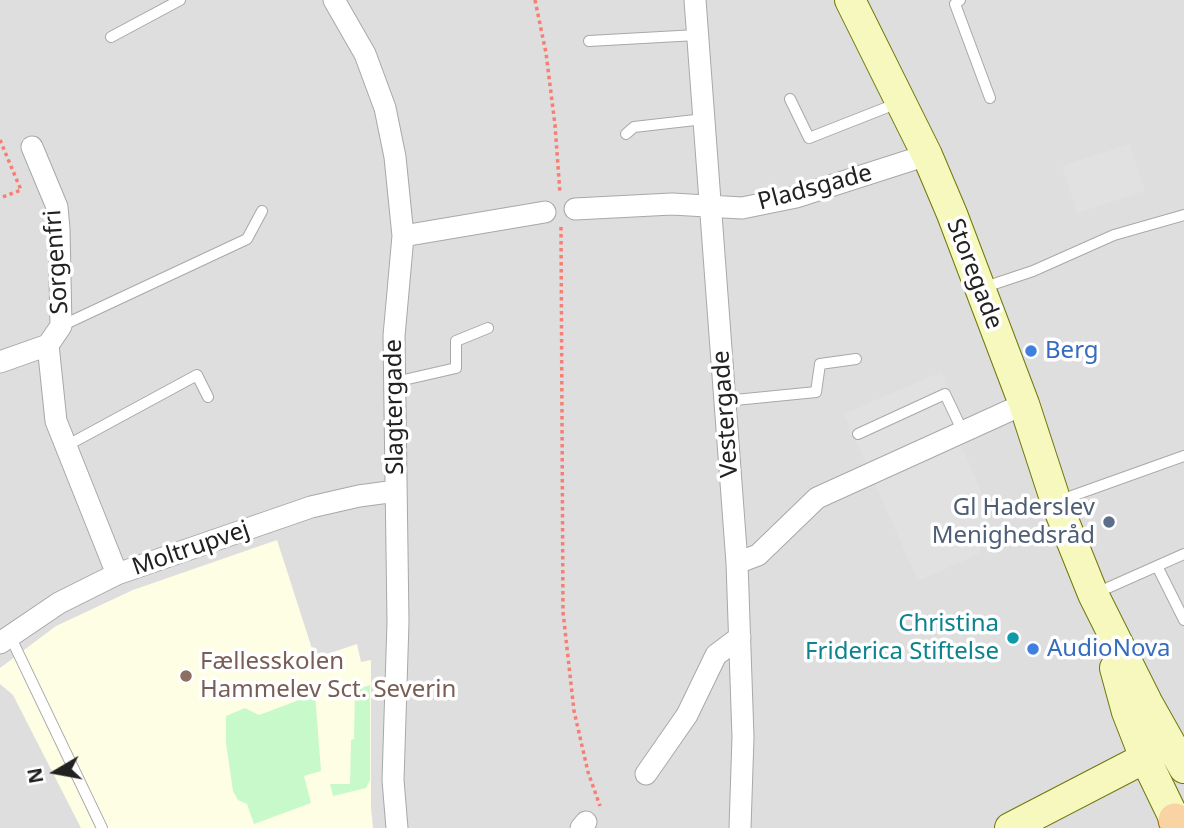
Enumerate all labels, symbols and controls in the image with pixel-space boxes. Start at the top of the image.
street label: Pladsgade [755,159,875,217]
street label: Sorgenfri [39,209,75,315]
street label: Storegade [940,215,1008,333]
place label: Berg [1045,337,1099,365]
street label: Slagtergade [379,339,411,475]
marker: Berg [1023,343,1039,359]
street label: Vestergade [707,349,745,479]
place label: Gl Haderslev Menighedsråd [932,494,1095,550]
marker: Gl Haderslev Menighedsråd [1101,514,1117,530]
street label: Moltrupvej [129,516,253,582]
place label: Christina Friderica Stiftelse [805,610,999,666]
marker: Christina Friderica Stiftelse [1005,630,1021,646]
place label: AudioNova [1047,635,1171,663]
marker: AudioNova [1025,641,1041,657]
place label: Fællesskolen Hammelev Sct. Severin [200,648,456,704]
marker: Fællesskolen Hammelev Sct. Severin [178,668,194,684]
north arrow [21,737,91,807]
text: N [21,766,49,786]

